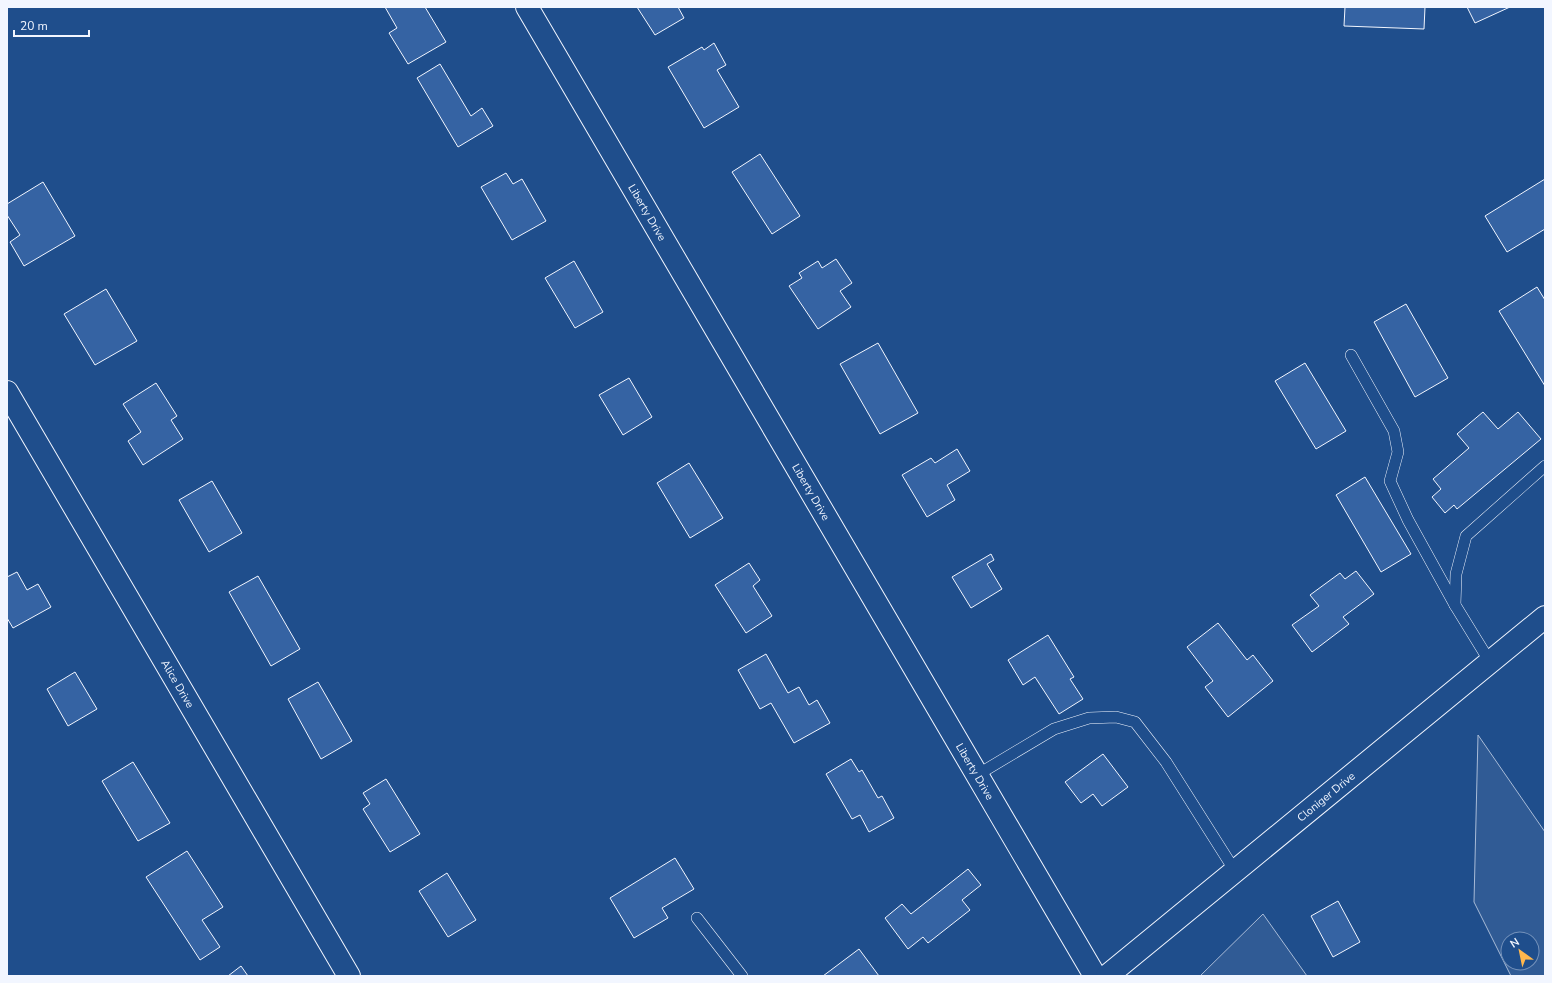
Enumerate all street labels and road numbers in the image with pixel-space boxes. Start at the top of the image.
street label: Liberty Drive [625,181,670,244]
street label: Liberty Drive [789,461,834,523]
street label: Alice Drive [158,657,198,711]
street label: Liberty Drive [952,740,998,803]
street label: Cloniger Drive [1294,768,1358,825]

